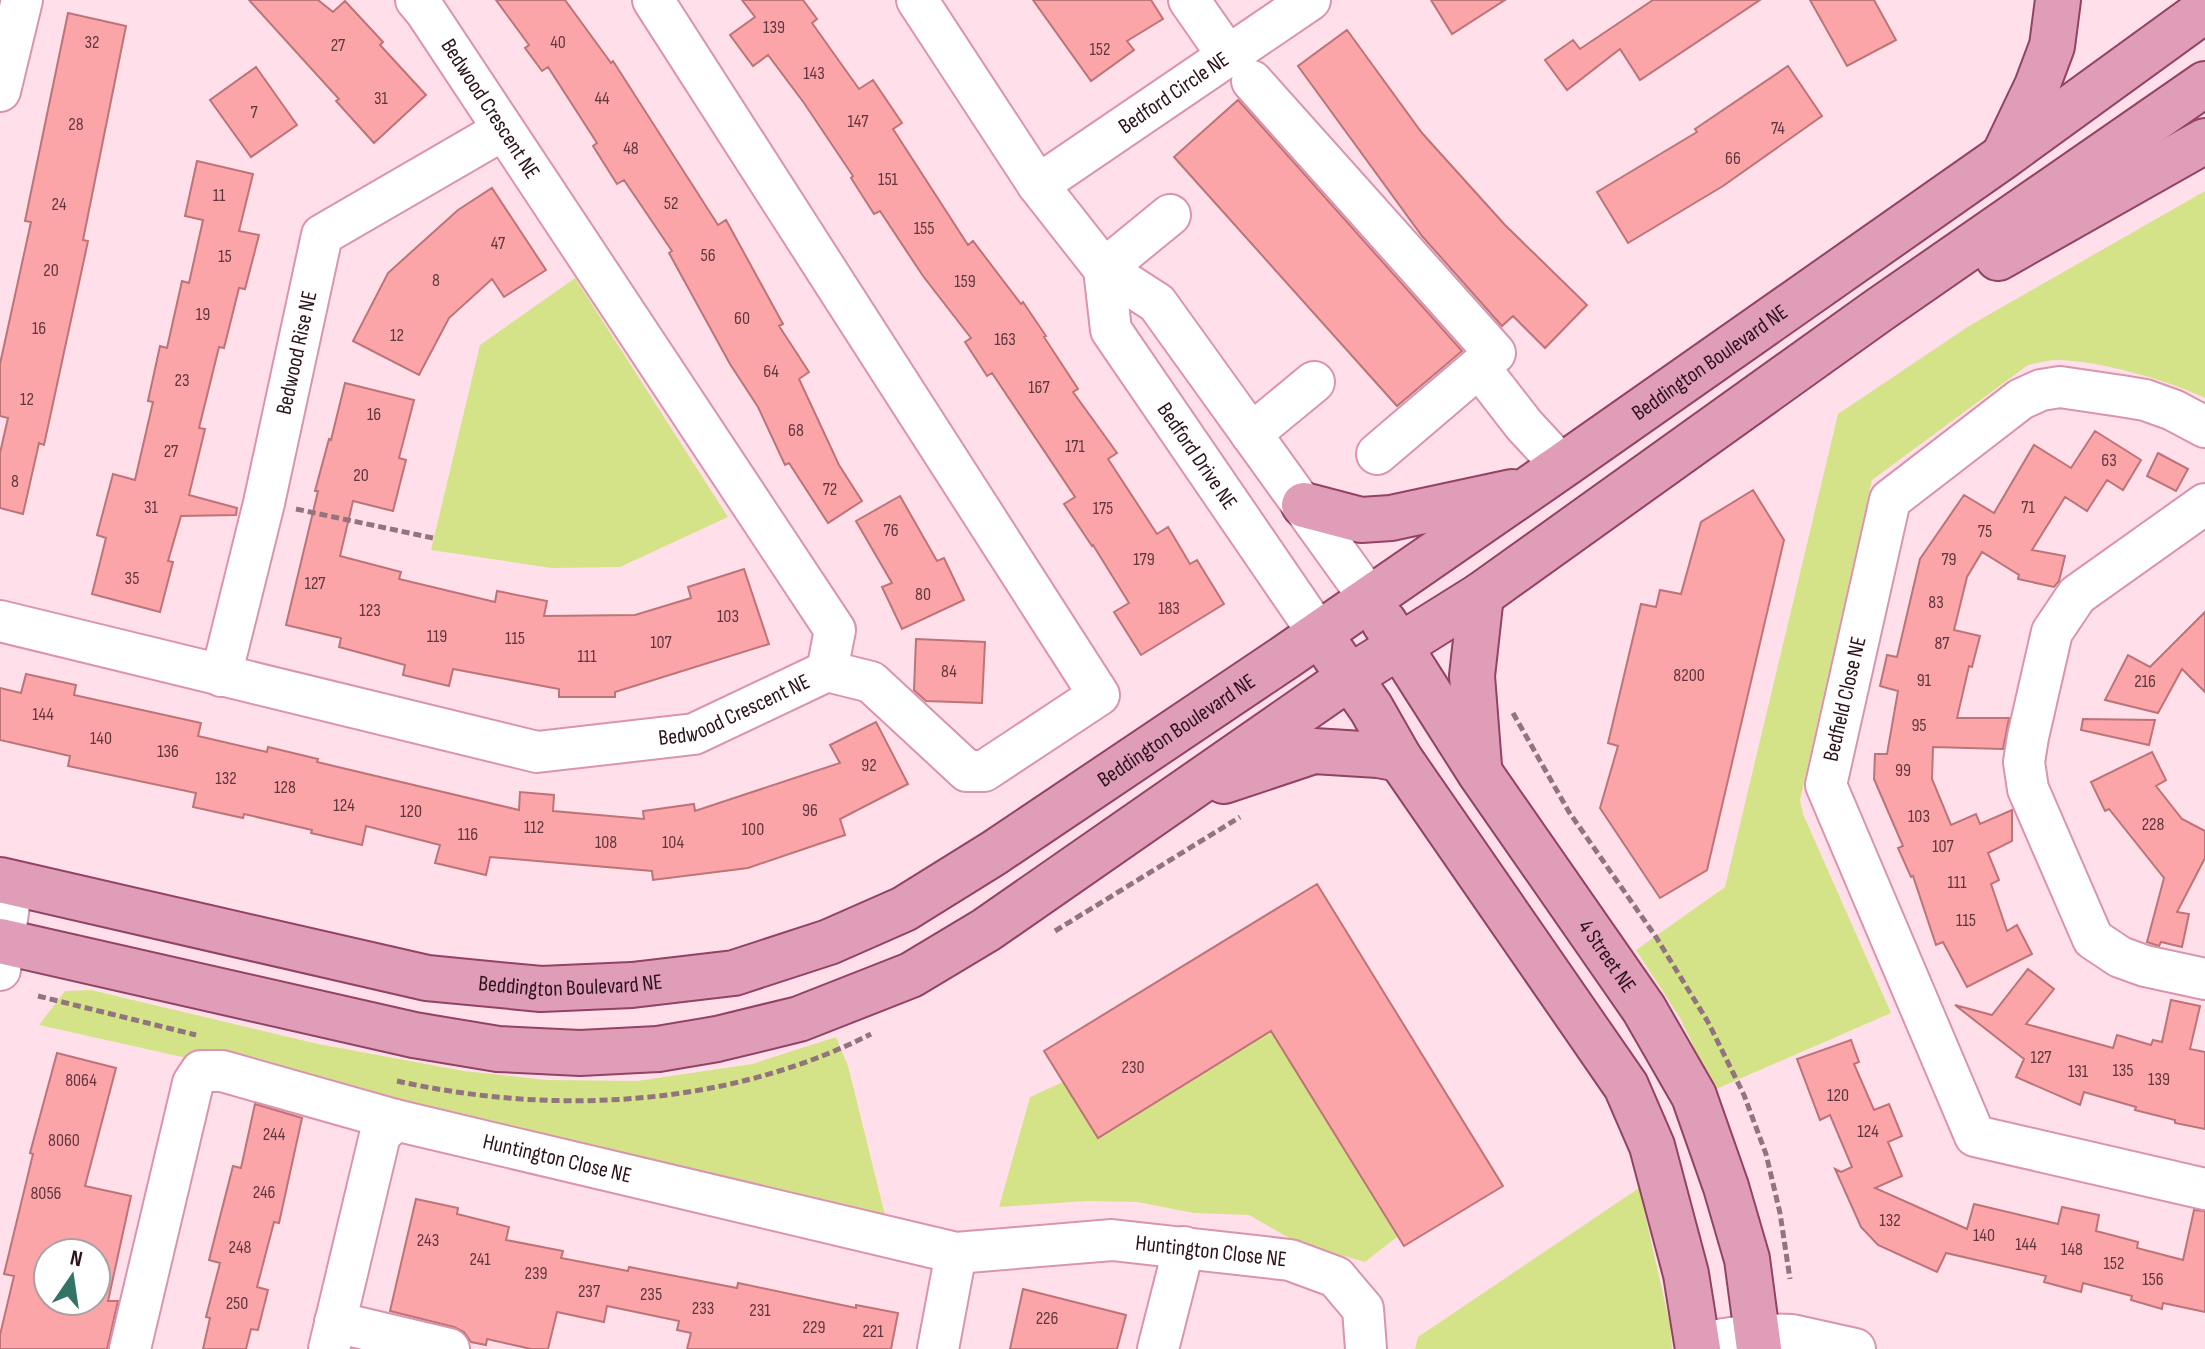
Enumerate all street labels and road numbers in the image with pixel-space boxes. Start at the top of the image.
street label: Bedwood Crescent NE [435,34,545,184]
street label: Bedford Circle NE [1113,46,1234,140]
street label: Bedwood Rise NE [270,288,323,417]
street label: Beddington Boulevard NE [1626,298,1793,426]
street label: Bedford Drive NE [1151,397,1243,515]
street label: Bedfield Close NE [1818,634,1872,764]
street label: Bedwood Crescent NE [657,668,814,751]
street label: Beddington Boulevard NE [1092,668,1260,793]
street label: 4 Street NE [1573,914,1642,998]
street label: Beddington Boulevard NE [477,968,664,1003]
street label: Huntington Close NE [480,1128,634,1189]
street label: Huntington Close NE [1134,1229,1288,1273]

